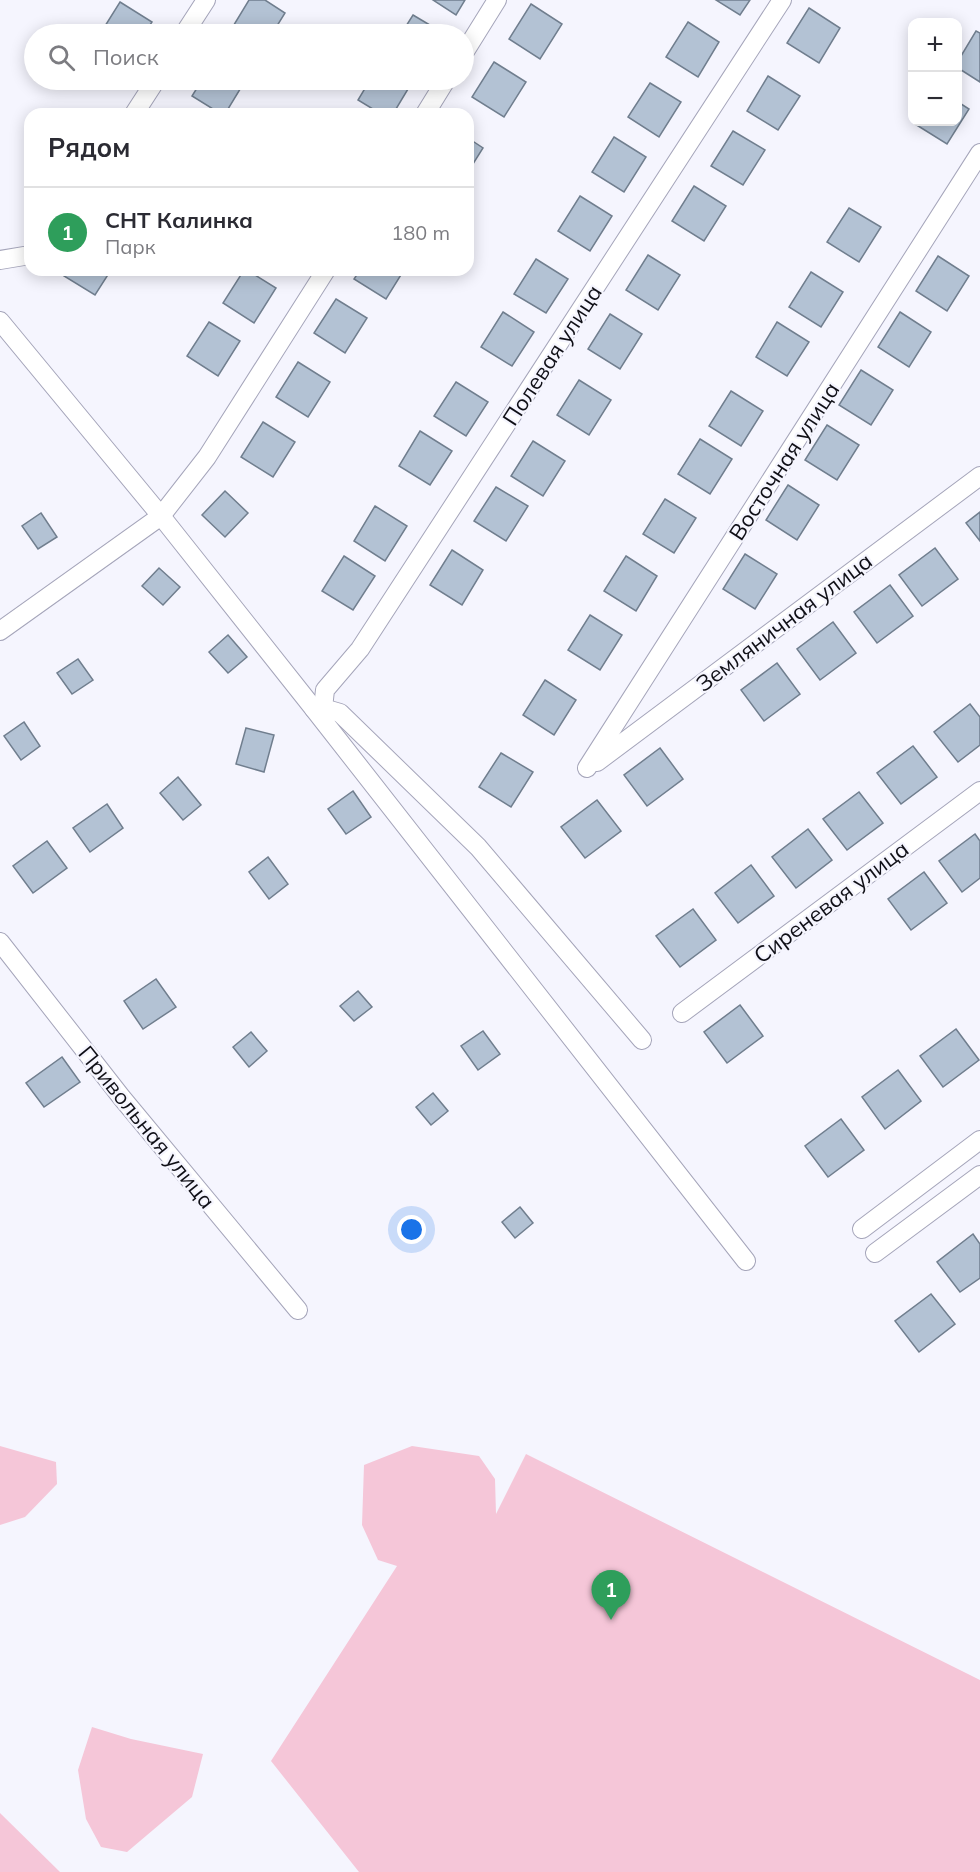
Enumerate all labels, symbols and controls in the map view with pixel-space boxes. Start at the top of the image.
map controls [908,18,962,126]
button: + [908,18,962,72]
search box [24,24,474,90]
icon: search [45,41,78,74]
text: Поиск [93,43,159,71]
button: − [908,72,962,126]
text: Рядом [48,131,131,164]
text: СНТ Калинка [105,206,253,234]
text: 1 [62,220,74,245]
text: 180 m [391,220,450,245]
text: Парк [105,234,155,259]
street label: Полевая улица [496,279,608,431]
street label: Восточная улица [723,377,845,545]
street label: Земляничная улица [690,547,878,697]
street label: Сиреневая улица [748,835,914,969]
street label: Привольная улица [73,1040,221,1214]
your location [397,1215,426,1244]
pin: 1 [592,1570,630,1620]

